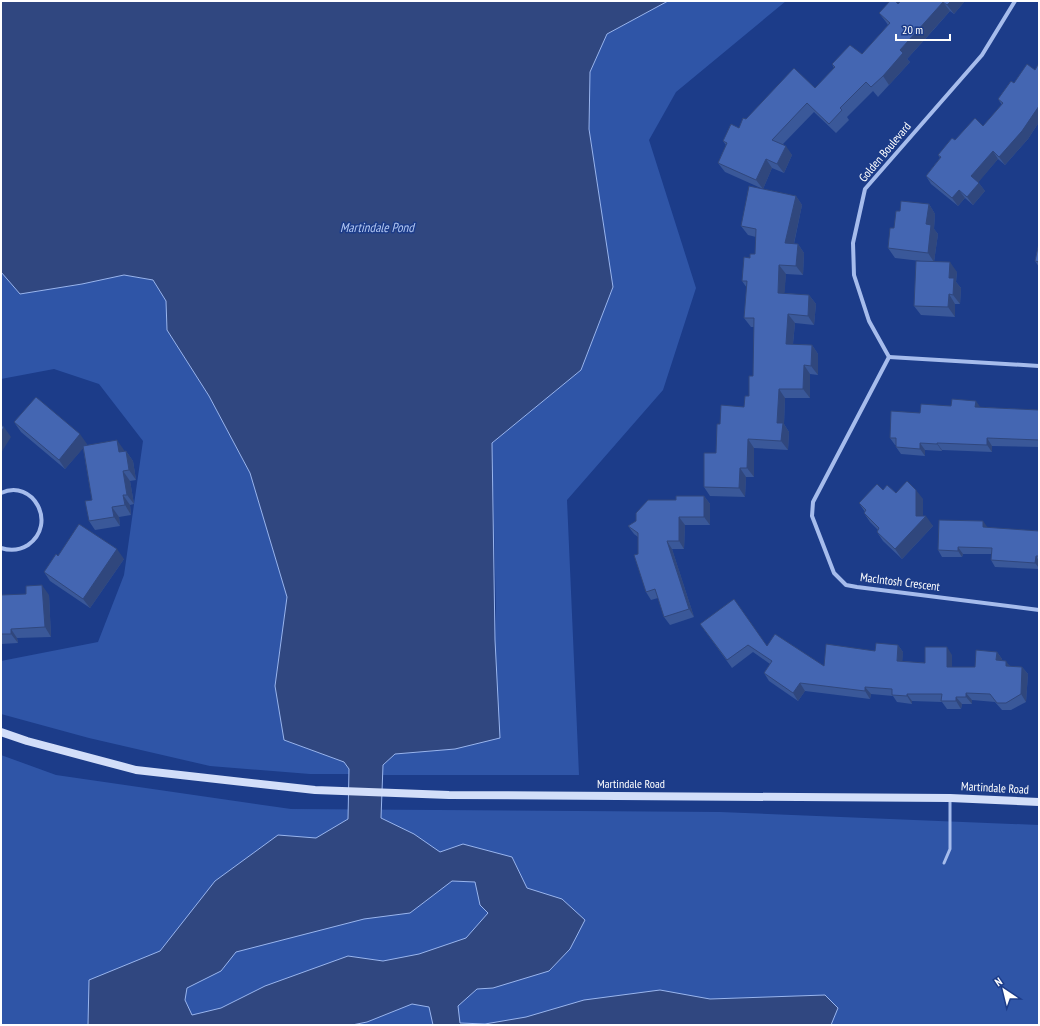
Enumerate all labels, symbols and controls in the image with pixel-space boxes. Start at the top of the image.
scale bar [896,16,950,42]
text: 20 m [902,22,923,37]
street label: Golden Boulevard [855,119,914,185]
water label: Martindale Pond [340,219,416,236]
street label: MacIntosh Crescent [859,569,942,594]
street label: Martindale Road [597,776,665,791]
street label: Martindale Road [961,778,1029,797]
north arrow [984,970,1024,1010]
text: N [992,974,1005,989]

